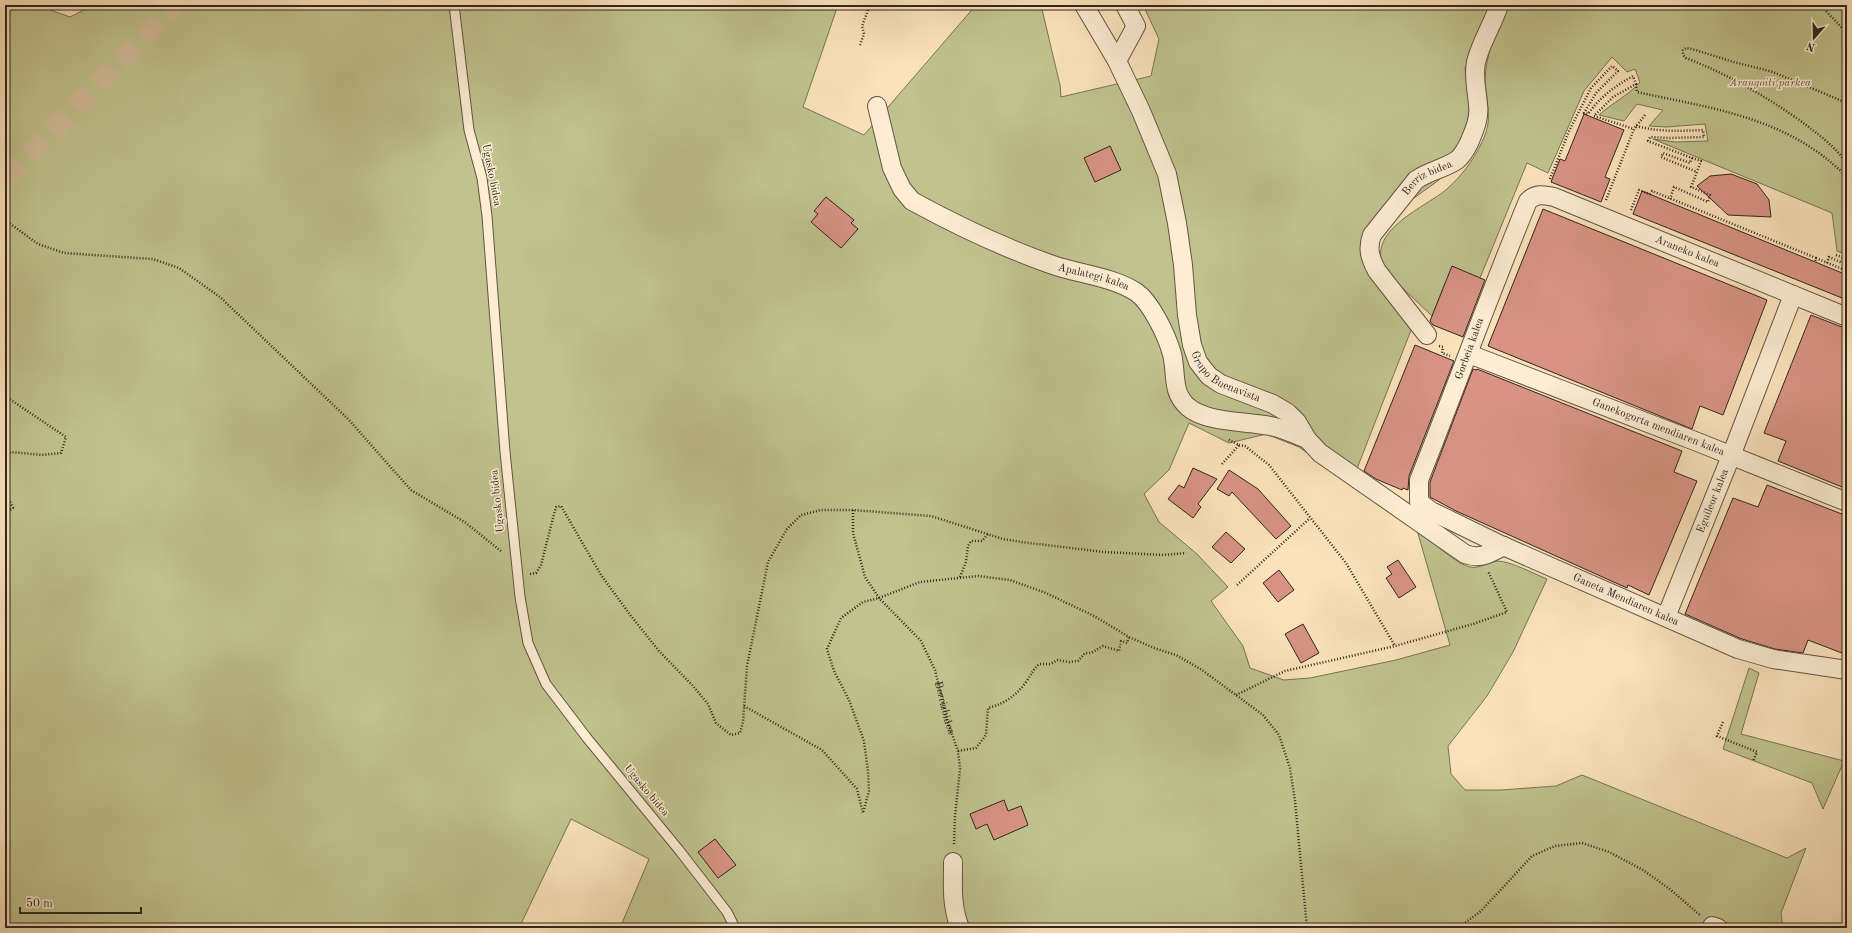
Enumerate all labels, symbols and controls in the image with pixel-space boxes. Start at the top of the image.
north arrow [1794,18,1834,58]
text: N [1805,39,1817,53]
park label: Arangoiti parkea [1728,78,1811,89]
street label: Ugasko bidea [480,143,503,208]
street label: Berriz bidea [1400,158,1455,198]
street label: Araneko kalea [1653,234,1721,270]
street label: Apalategi kalea [1057,261,1132,293]
street label: Gorbeia kalea [1454,316,1486,381]
street label: Grupo Buenavista [1189,350,1262,404]
street label: Ganekogorta mendiaren kalea [1591,396,1727,458]
street label: Eguileor kalea [1695,467,1731,535]
street label: Ugasko bidea [489,468,507,533]
street label: Ganeta Mendiaren kalea [1571,572,1681,628]
street label: Berrizbidea [932,680,957,736]
street label: Ugasko bidea [621,763,671,819]
scale bar [20,889,141,915]
text: 50 m [26,897,53,910]

